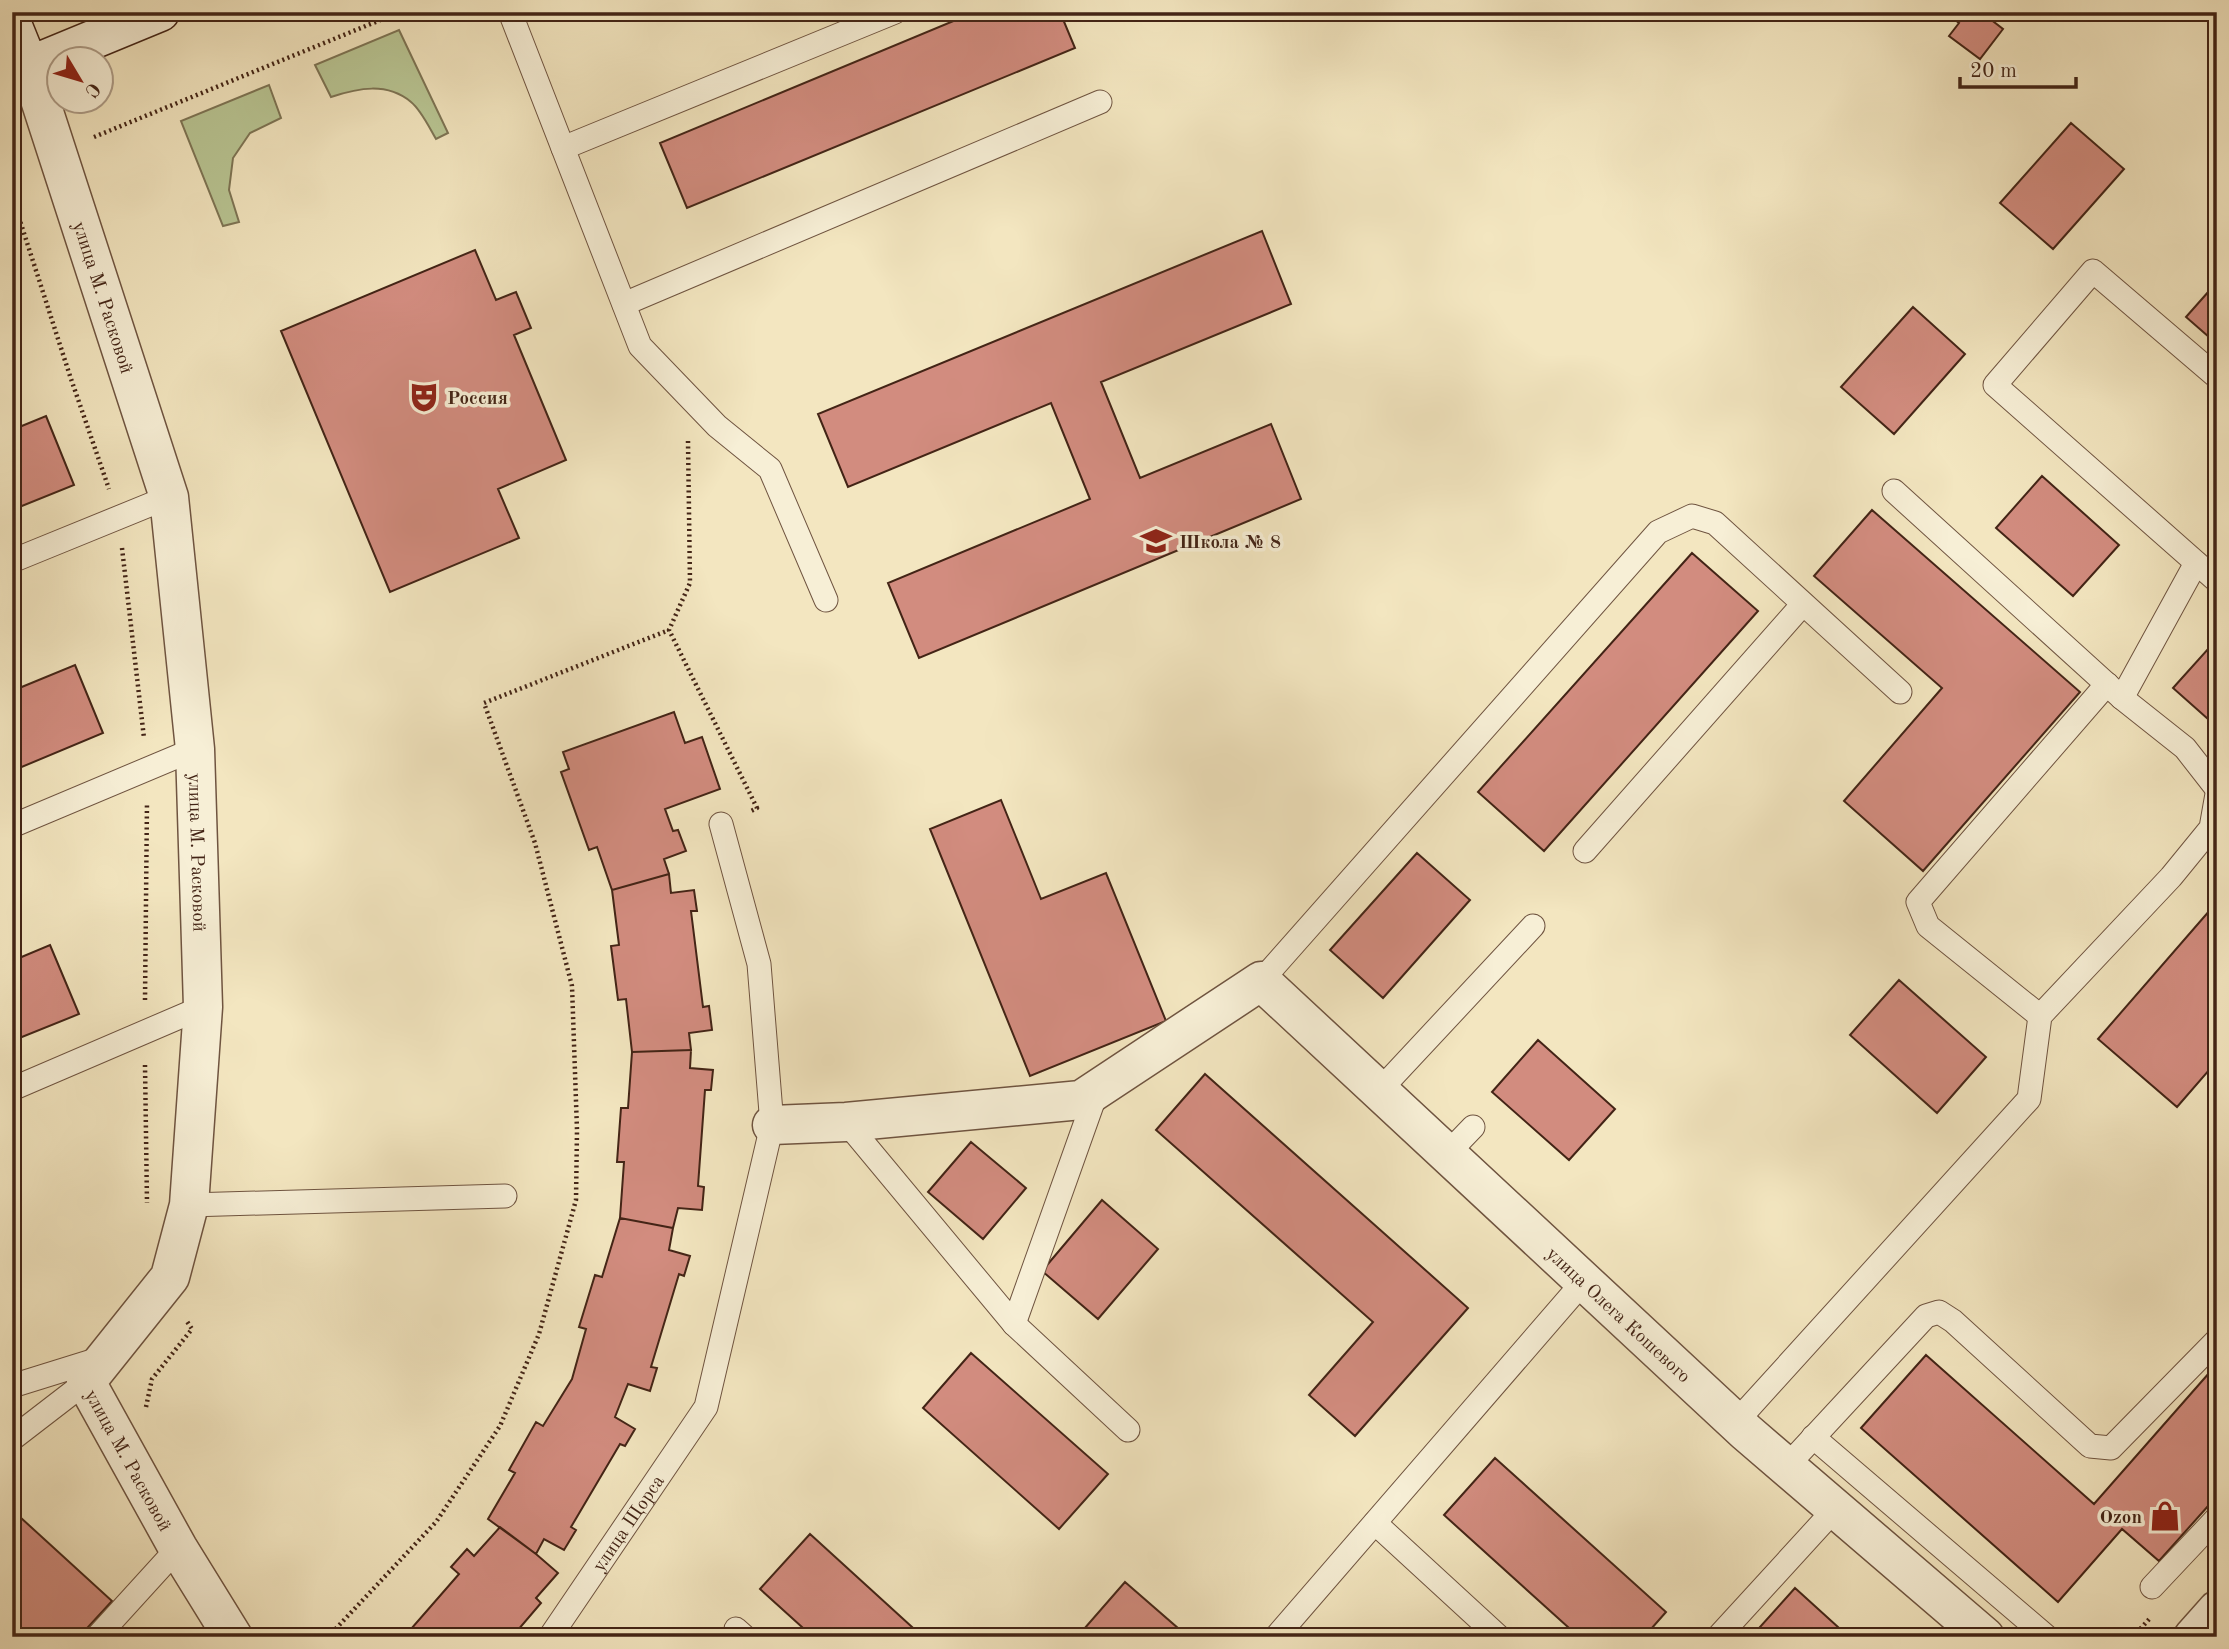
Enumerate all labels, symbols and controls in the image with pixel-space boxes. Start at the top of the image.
north arrow [46,46,116,116]
scale bar [1960,46,2075,90]
text: 20 m [1970,61,2017,82]
text: С [80,78,103,100]
street label: улица М. Расковой [68,219,135,376]
theatre icon: Россия [407,380,441,414]
place label: Россия [447,390,508,409]
school or university icon: Школа № 8 [1139,524,1173,558]
place label: Школа № 8 [1179,534,1281,553]
street label: улица М. Расковой [184,773,208,932]
street label: улица Олега Кошевого [1542,1245,1693,1387]
street label: улица М. Расковой [80,1387,174,1535]
street label: улица Щорса [590,1472,669,1576]
shop icon: Ozon [2148,1499,2182,1533]
place label: Ozon [2100,1509,2142,1528]

